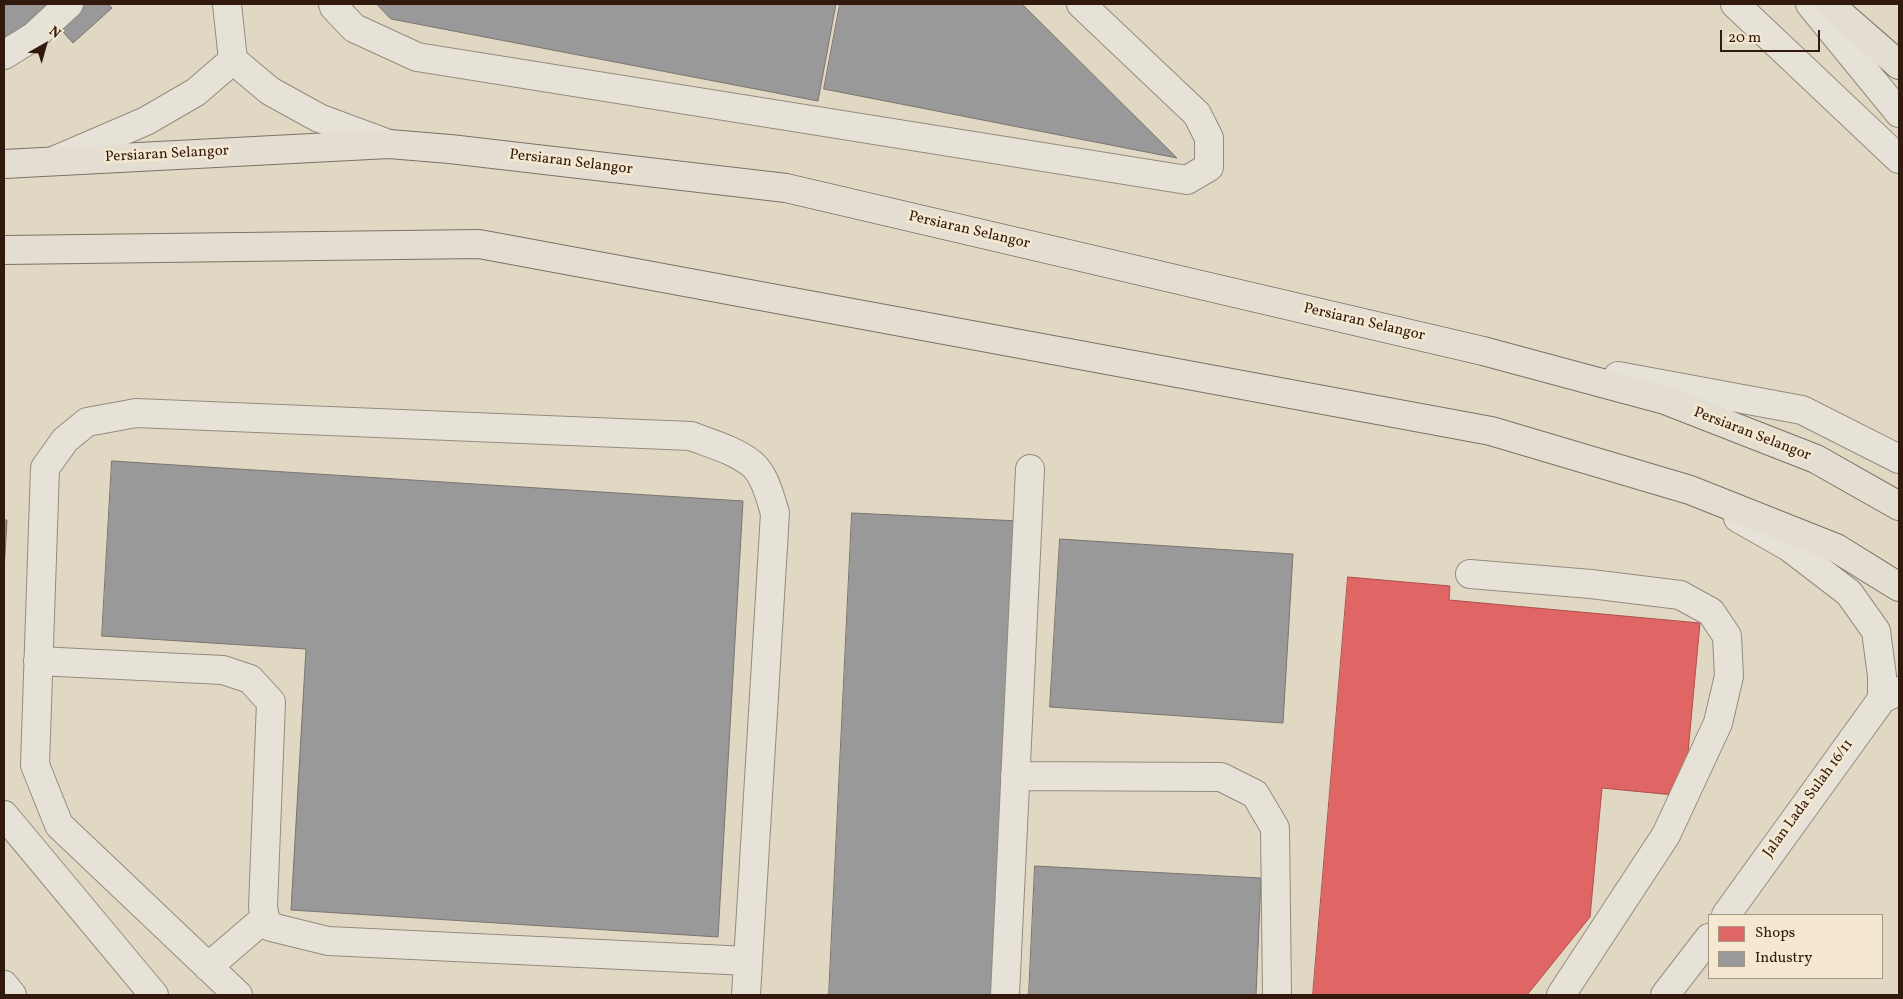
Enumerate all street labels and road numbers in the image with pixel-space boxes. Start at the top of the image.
street label: Persiaran Selangor [105,143,229,167]
street label: Persiaran Selangor [508,147,634,179]
street label: Persiaran Selangor [906,208,1032,254]
street label: Persiaran Selangor [1301,300,1427,346]
street label: Persiaran Selangor [1691,404,1813,466]
street label: Jalan Lada Sulah 16/11 [1760,736,1858,862]

